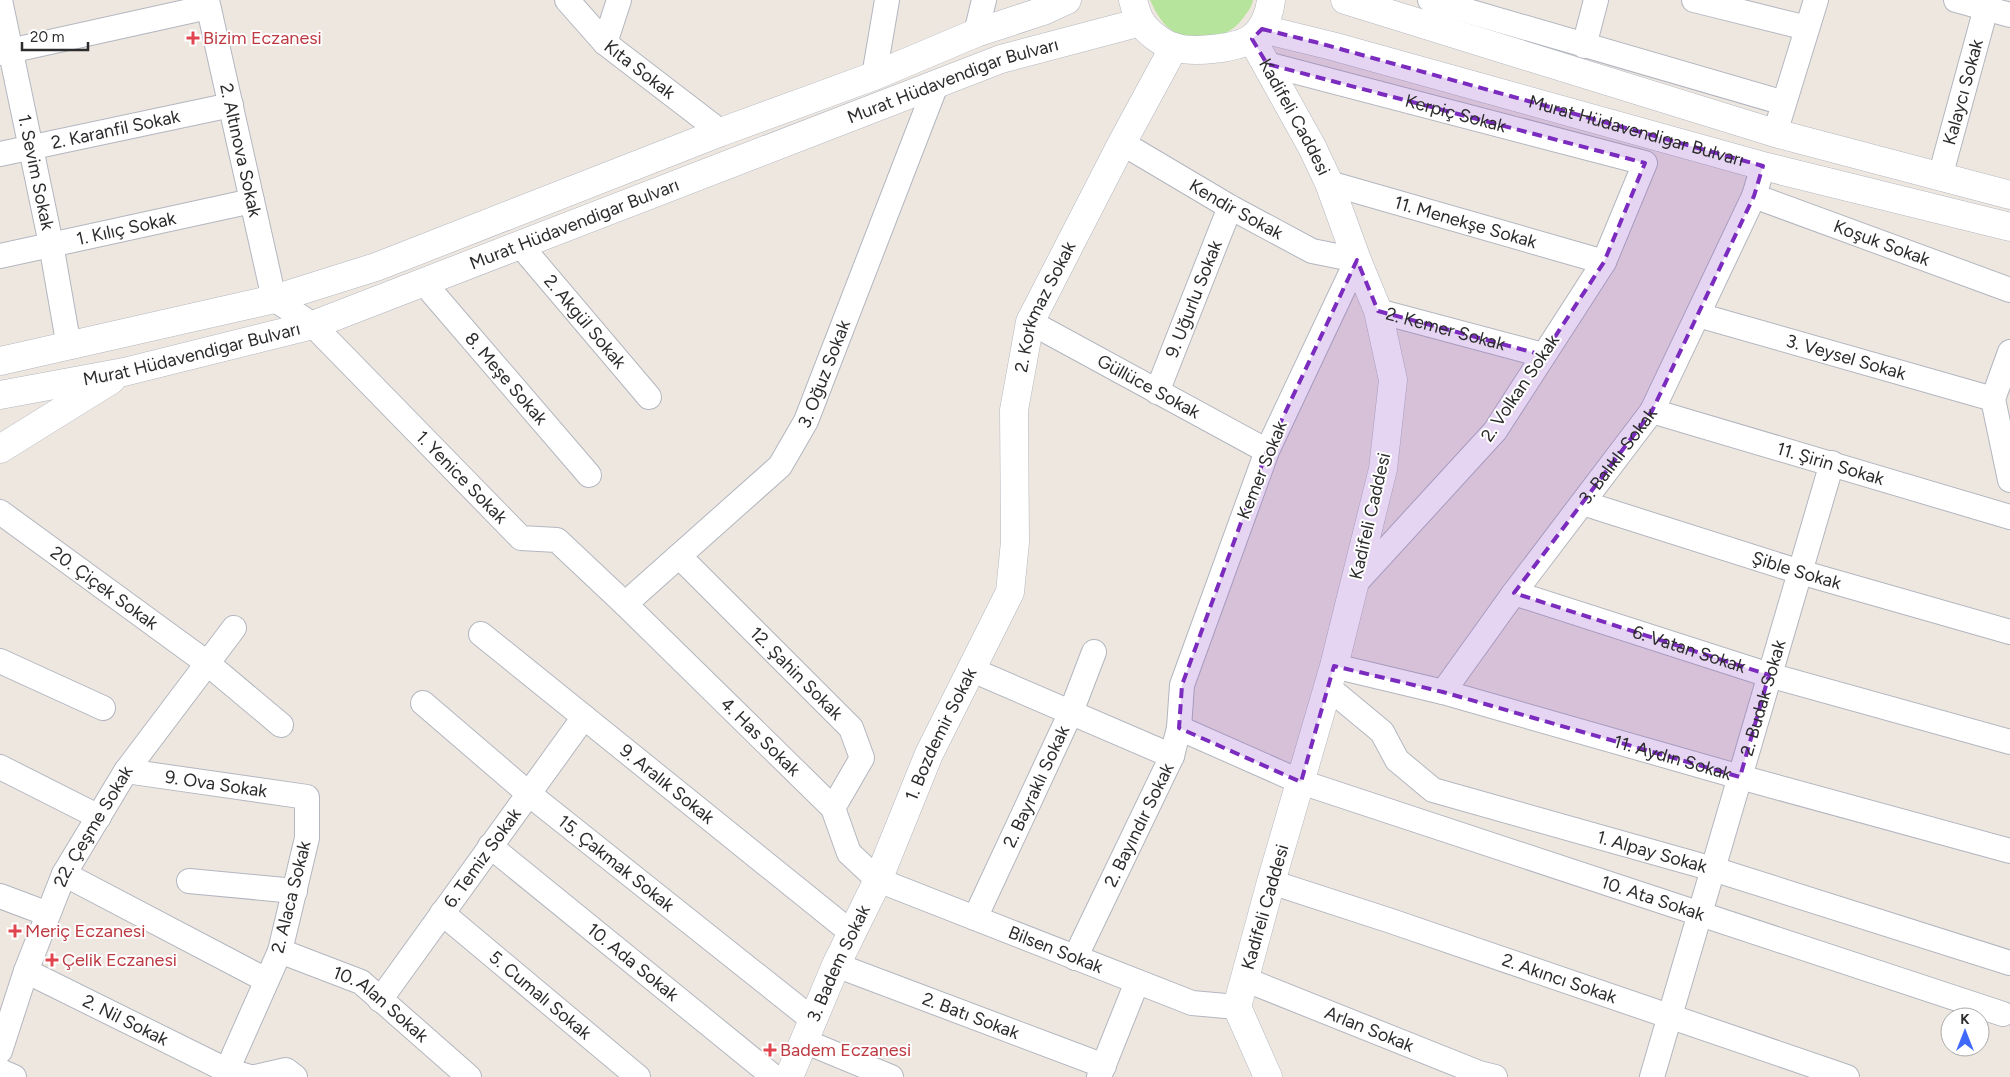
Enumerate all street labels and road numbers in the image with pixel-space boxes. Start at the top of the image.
street label: Murat Hüdavendigar Bulvarı [844,33,1061,128]
street label: Kıta Sokak [600,35,680,104]
street label: Kalaycı Sokak [1938,37,1988,147]
street label: Kadifeli Caddesi [1254,55,1335,179]
street label: 2. Altınova Sokak [215,81,266,220]
street label: Kerpiç Sokak [1403,90,1509,137]
street label: Murat Hüdavendigar Bulvarı [1526,90,1747,171]
street label: 2. Karanfil Sokak [49,105,182,154]
street label: 1. Sevim Sokak [13,112,59,232]
street label: Murat Hüdavendigar Bulvarı [466,174,682,274]
street label: Kendir Sokak [1185,174,1287,244]
street label: 11. Menekşe Sokak [1392,191,1540,253]
street label: 1. Kılıç Sokak [74,207,178,250]
street label: Koşuk Sokak [1830,215,1933,271]
street label: 9. Uğurlu Sokak [1161,237,1227,361]
street label: 2. Korkmaz Sokak [1010,238,1081,374]
street label: 2. Akgül Sokak [539,270,631,373]
street label: 2. Kemer Sokak [1384,303,1508,356]
street label: 3. Oğuz Sokak [793,317,855,432]
street label: Murat Hüdavendigar Bulvarı [81,318,303,390]
street label: 8. Meşe Sokak [460,328,552,430]
street label: 2. Volkan Sokak [1476,330,1564,446]
street label: 3. Veysel Sokak [1784,330,1909,385]
street label: Güllüce Sokak [1093,350,1204,424]
street label: 3. Balıklı Sokak [1574,403,1662,509]
street label: Kemer Sokak [1232,417,1292,522]
street label: 1. Yenice Sokak [411,426,512,529]
street label: 11. Şirin Sokak [1774,437,1887,490]
street label: Kadifeli Caddesi [1345,450,1395,582]
street label: 20. Çiçek Sokak [46,541,163,635]
street label: Şible Sokak [1749,546,1844,594]
street label: 6. Vatan Sokak [1630,621,1749,678]
street label: 12. Şahin Sokak [745,622,848,725]
street label: 2. Budak Sokak [1736,637,1791,759]
street label: 1. Bozdemir Sokak [900,664,981,804]
street label: 4. Has Sokak [716,693,805,781]
street label: 2. Bayraklı Sokak [998,722,1074,851]
street label: 11. Aydın Sokak [1611,730,1734,785]
street label: 9. Aralık Sokak [615,739,719,829]
street label: 2. Bayındır Sokak [1099,759,1179,891]
street label: 22. Çeşme Sokak [49,762,138,890]
street label: 9. Ova Sokak [163,766,269,802]
street label: 6. Temiz Sokak [439,804,526,912]
street label: 15. Çakmak Sokak [553,810,679,916]
street label: 1. Alpay Sokak [1594,826,1710,878]
street label: 2. Alaca Sokak [266,838,316,955]
street label: Kadifeli Caddesi [1237,842,1293,972]
street label: 10. Ata Sokak [1598,871,1708,926]
street label: 3. Badem Sokak [802,901,875,1025]
street label: 10. Ada Sokak [583,918,683,1006]
street label: Bilsen Sokak [1005,921,1106,978]
street label: 5. Cumalı Sokak [485,946,596,1044]
street label: 2. Akıncı Sokak [1499,949,1620,1008]
street label: 10. Alan Sokak [330,961,433,1047]
street label: 2. Batı Sokak [919,988,1023,1044]
street label: 2. Nil Sokak [79,990,172,1051]
street label: Arlan Sokak [1322,1001,1417,1057]

